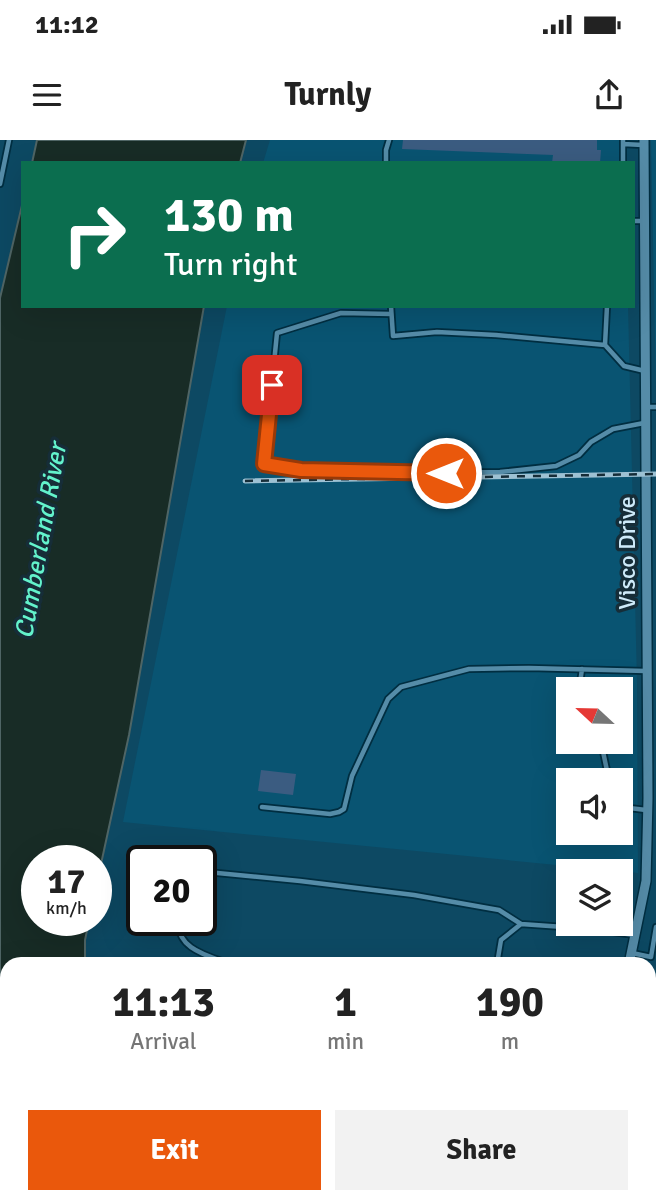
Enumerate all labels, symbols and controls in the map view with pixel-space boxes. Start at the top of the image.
text: 11:12 [35,9,99,41]
text: Turnly [285,75,371,114]
icon: menu [28,76,66,114]
icon: share [590,76,628,114]
text: 130 m [164,185,294,245]
icon: right [49,189,140,280]
text: Turn right [164,245,297,284]
pin [242,355,302,415]
icon: arrive [253,366,291,404]
position arrow [409,436,483,510]
water label: Cumberland River [8,437,75,641]
street label: Visco Drive [612,496,642,610]
north arrow [556,677,634,754]
map controls [556,677,633,936]
button: sound [556,768,633,845]
speed limit sign: 20 [126,845,217,936]
button: layers [556,859,633,936]
text: 17 [48,860,85,903]
text: km/h [46,897,87,919]
text: 11:13 [112,977,215,1028]
text: 1 [334,977,357,1028]
text: 190 [476,977,544,1028]
text: Arrival [130,1027,197,1056]
text: min [327,1027,364,1056]
text: m [501,1027,519,1056]
button: Exit [28,1110,321,1190]
button: Share [335,1110,628,1190]

